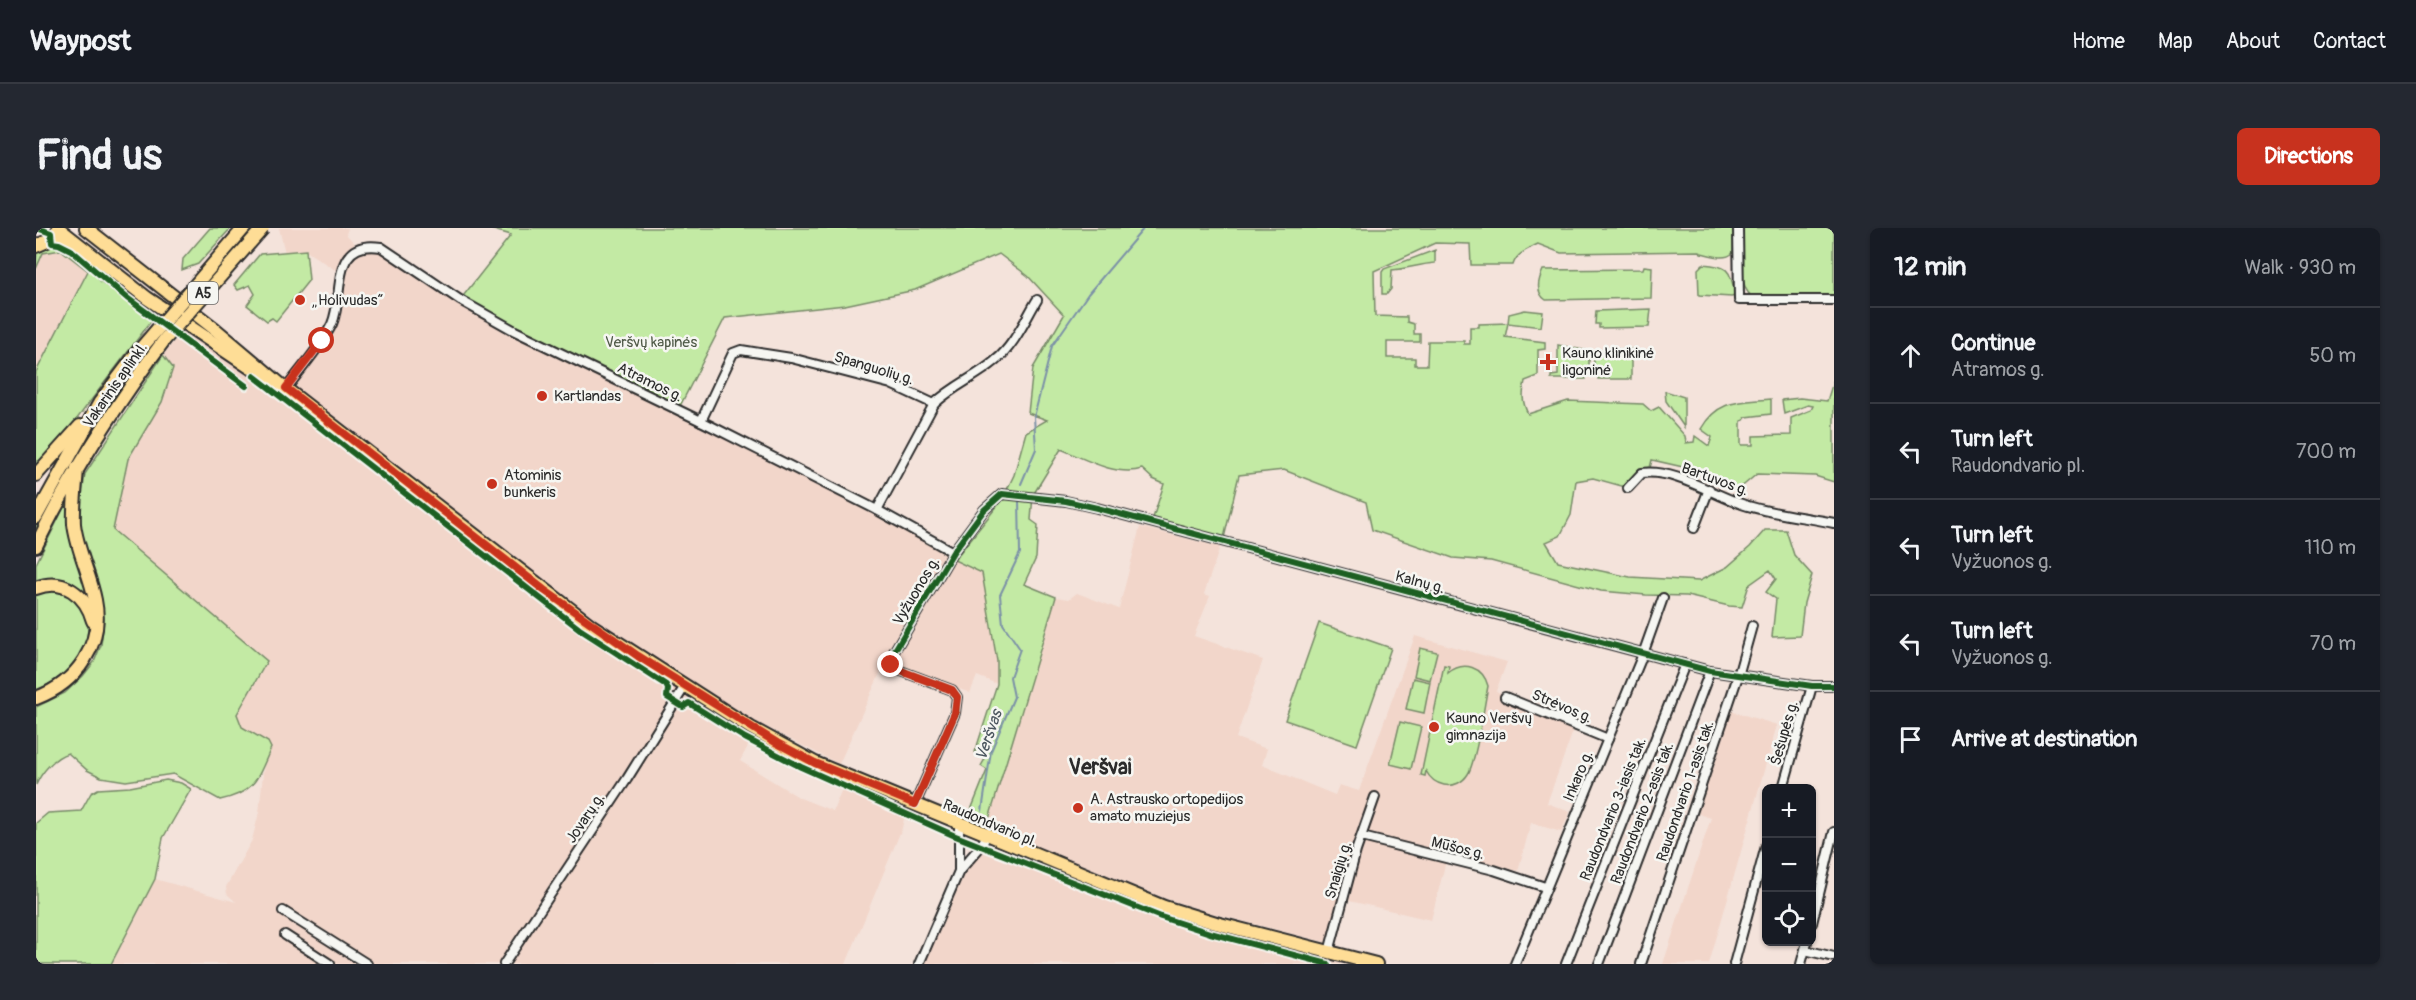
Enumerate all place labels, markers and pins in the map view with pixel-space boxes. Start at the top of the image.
place label: „Holivudas“ [312,291,384,310]
marker: „Holivudas“ [293,293,307,307]
place label: Kauno klinikinė ligoninė [1562,344,1654,380]
marker: Kauno klinikinė ligoninė [1539,353,1557,371]
place label: Kartlandas [554,387,621,406]
marker: Kartlandas [535,389,549,403]
place label: Atominis bunkeris [504,466,561,502]
marker: Atominis bunkeris [485,477,499,491]
place label: Kauno Veršvų gimnazija [1446,709,1532,745]
marker: Kauno Veršvų gimnazija [1427,720,1441,734]
place label: A. Astrausko ortopedijos amato muziejus [1090,790,1244,826]
marker: A. Astrausko ortopedijos amato muziejus [1071,801,1085,815]

